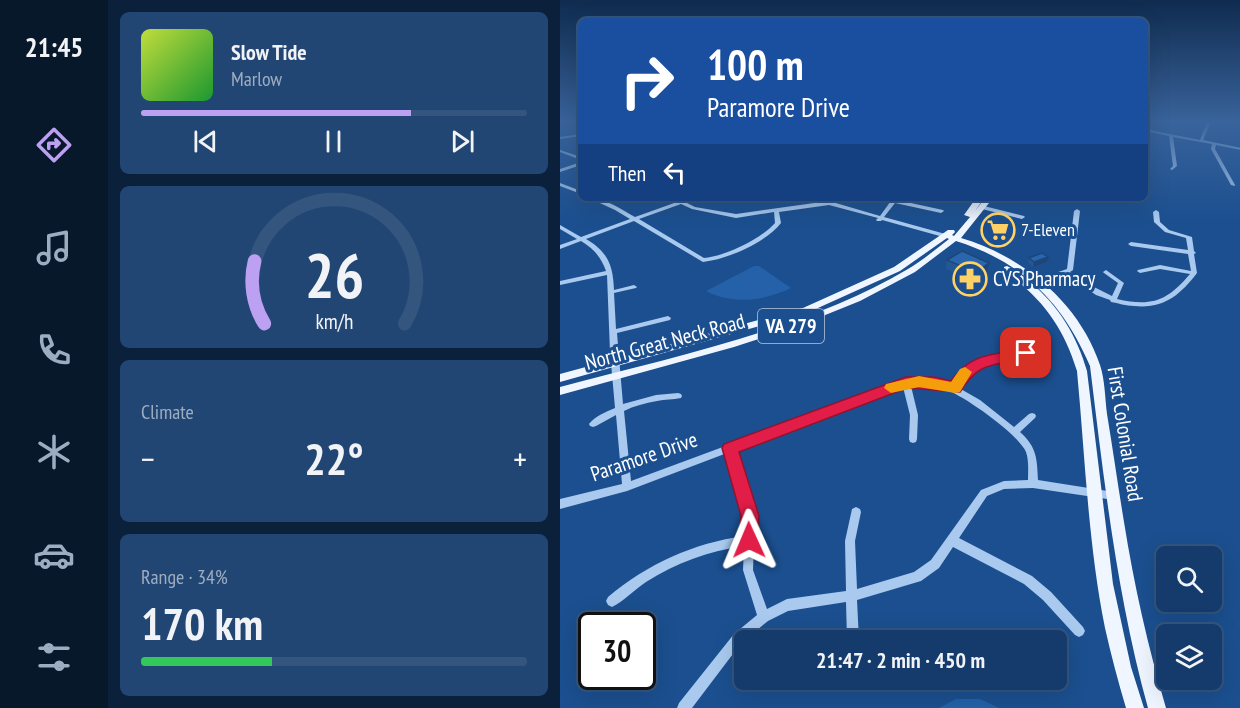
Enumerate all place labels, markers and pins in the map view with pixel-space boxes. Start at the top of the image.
supermarket icon: 7-Eleven [980,212,1016,248]
place label: 7-Eleven [1021,218,1075,241]
pharmacy icon: CVS Pharmacy [952,261,988,297]
place label: CVS Pharmacy [993,265,1095,292]
pin [1000,327,1051,378]

